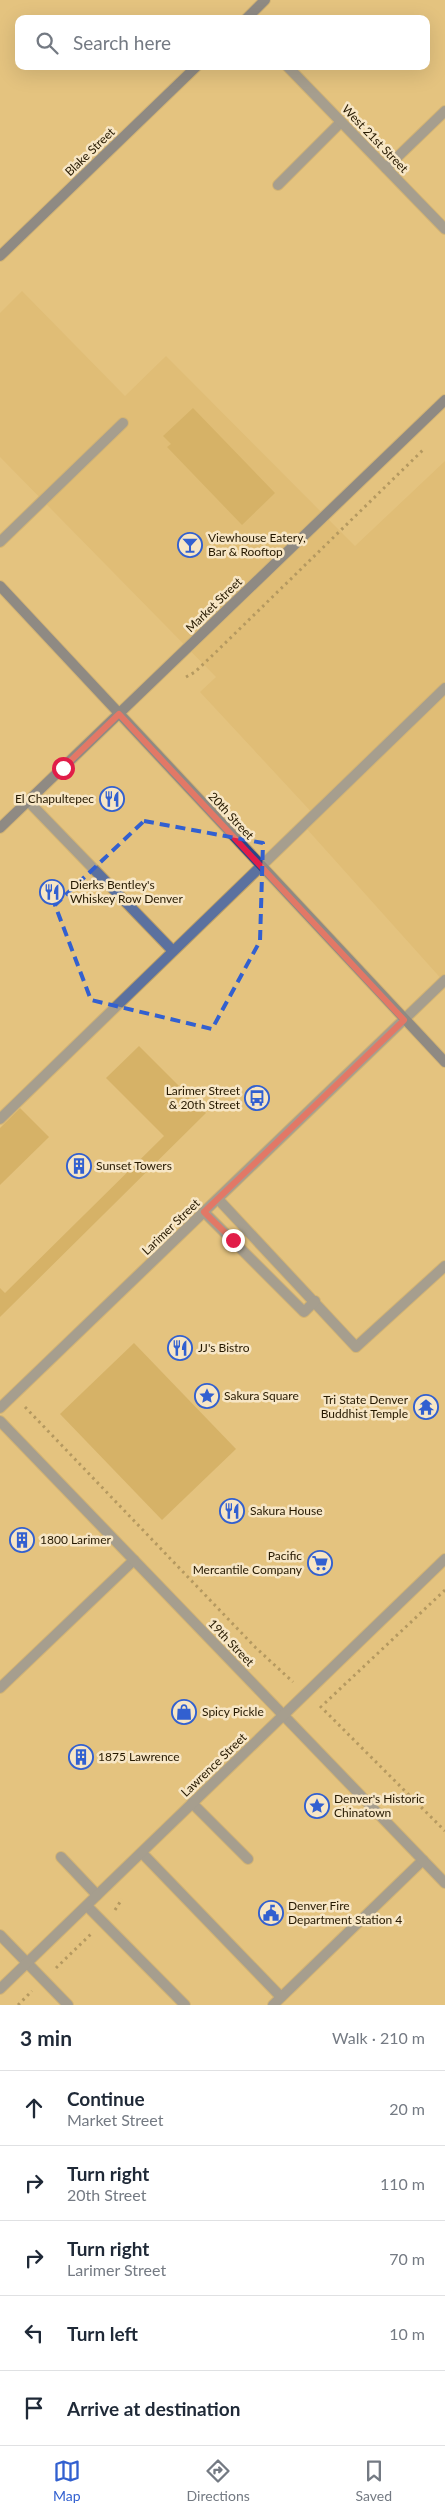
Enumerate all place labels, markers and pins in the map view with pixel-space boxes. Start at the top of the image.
place label: Viewhouse Eatery, Bar & Rooftop [208,530,306,559]
bar icon: Viewhouse Eatery, Bar & Rooftop [177,532,203,558]
restaurant icon: El Chapultepec [99,786,125,812]
place label: El Chapultepec [15,791,94,806]
place label: Dierks Bentley's Whiskey Row Denver [70,877,183,906]
restaurant icon: Dierks Bentley's Whiskey Row Denver [39,879,65,905]
place label: Larimer Street & 20th Street [166,1083,241,1112]
bus stop icon: Larimer Street & 20th Street [244,1085,270,1111]
building icon: Sunset Towers [66,1153,92,1179]
place label: Sunset Towers [96,1158,172,1173]
restaurant icon: JJ's Bistro [167,1335,193,1361]
place label: JJ's Bistro [198,1340,250,1355]
place icon: Sakura Square [194,1383,220,1409]
place label: Sakura Square [224,1388,299,1403]
place label: Tri State Denver Buddhist Temple [321,1392,409,1421]
temple icon: Tri State Denver Buddhist Temple [413,1394,439,1420]
restaurant icon: Sakura House [219,1498,245,1524]
place label: Sakura House [250,1503,323,1518]
building icon: 1800 Larimer [9,1527,35,1553]
place label: 1800 Larimer [40,1532,111,1547]
place label: Pacific Mercantile Company [193,1548,303,1577]
supermarket icon: Pacific Mercantile Company [307,1550,333,1576]
shop icon: Spicy Pickle [171,1699,197,1725]
place label: Spicy Pickle [202,1704,264,1719]
building icon: 1875 Lawrence [68,1744,94,1770]
place label: 1875 Lawrence [98,1749,180,1764]
place label: Denver's Historic Chinatown [334,1791,425,1820]
place icon: Denver's Historic Chinatown [304,1793,330,1819]
place label: Denver Fire Department Station 4 [288,1898,402,1927]
public building icon: Denver Fire Department Station 4 [258,1900,284,1926]

